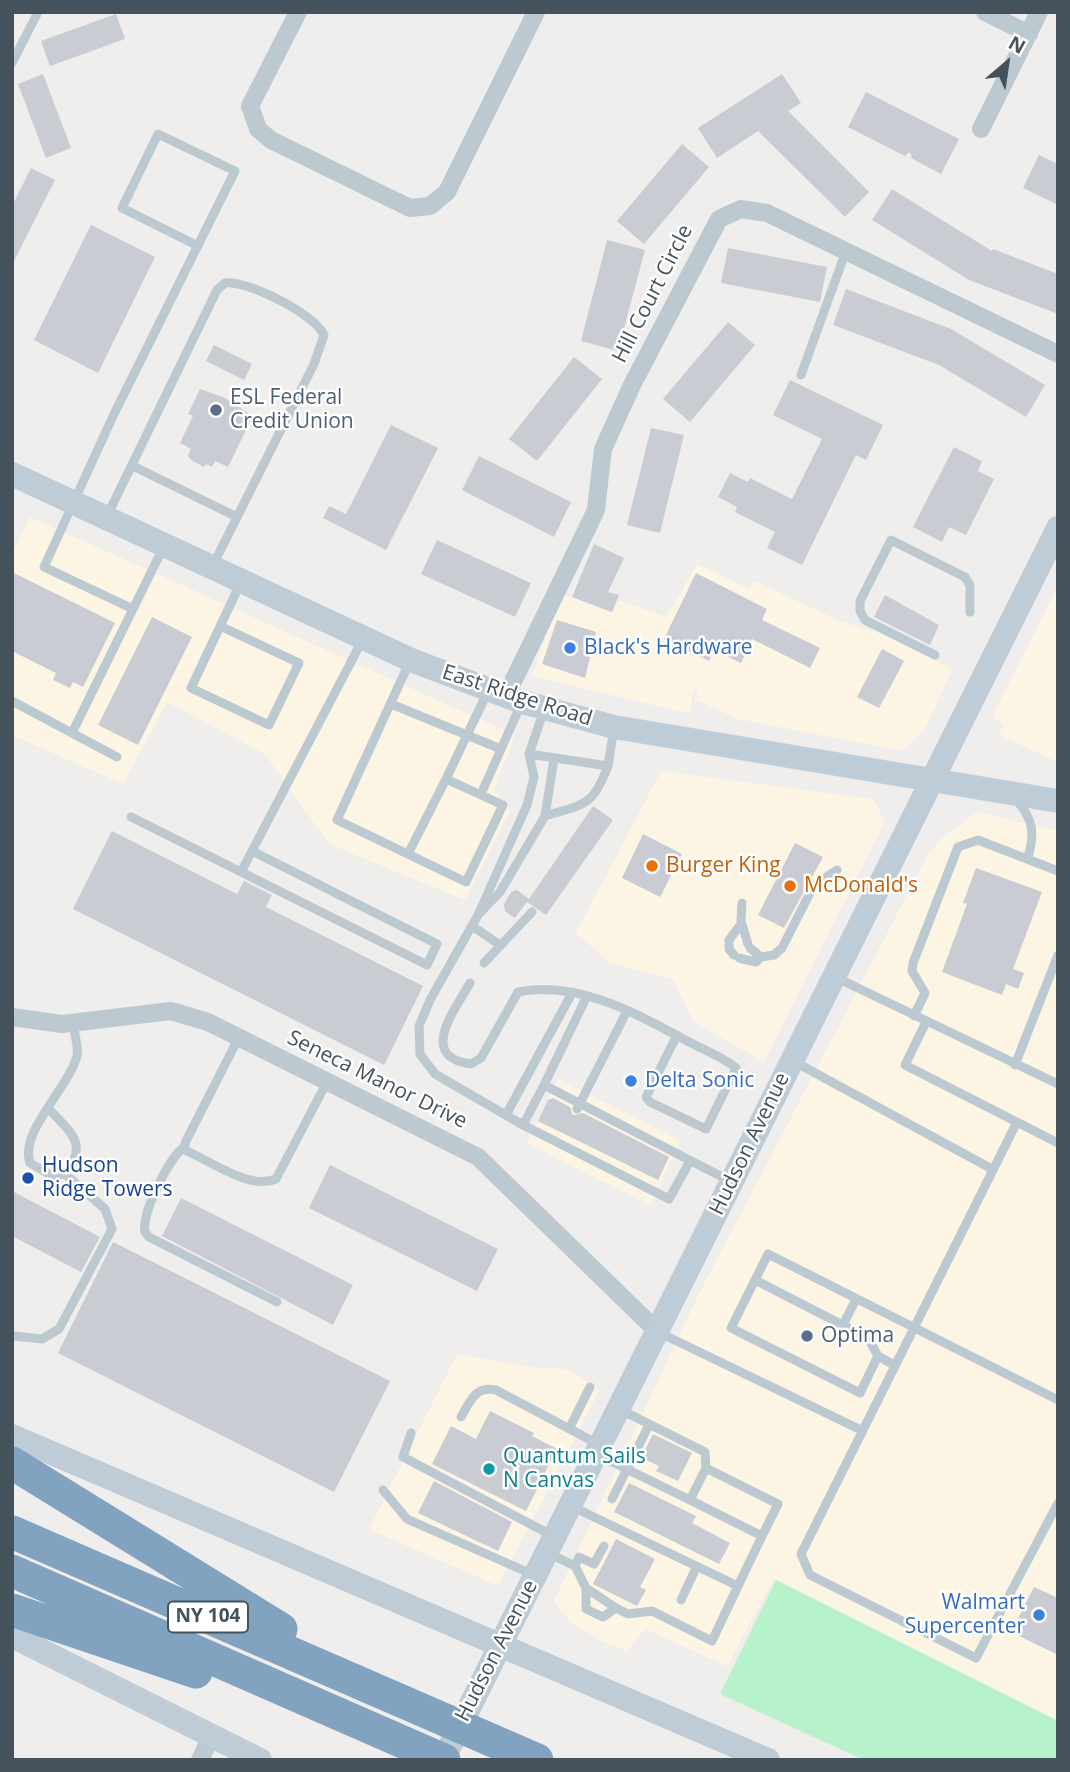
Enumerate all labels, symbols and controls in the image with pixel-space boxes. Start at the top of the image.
north arrow [972,28,1042,98]
text: N [1004,30,1030,60]
street label: Hill Court Circle [607,221,699,367]
place label: ESL Federal Credit Union [230,385,354,435]
marker: ESL Federal Credit Union [208,402,224,418]
place label: Black's Hardware [584,635,753,661]
marker: Black's Hardware [562,640,578,656]
street label: East Ridge Road [439,660,595,732]
place label: Burger King [666,853,781,879]
marker: Burger King [644,858,660,874]
place label: McDonald's [804,873,918,899]
marker: McDonald's [782,878,798,894]
street label: Seneca Manor Drive [283,1026,471,1134]
place label: Delta Sonic [645,1068,754,1094]
street label: Hudson Avenue [705,1069,795,1219]
marker: Delta Sonic [623,1073,639,1089]
place label: Hudson Ridge Towers [42,1153,173,1203]
marker: Hudson Ridge Towers [20,1170,36,1186]
place label: Optima [821,1323,894,1349]
marker: Optima [799,1328,815,1344]
place label: Quantum Sails N Canvas [503,1444,646,1494]
marker: Quantum Sails N Canvas [481,1461,497,1477]
street label: Hudson Avenue [451,1576,543,1726]
place label: Walmart Supercenter [905,1590,1025,1640]
road number: NY 104 [168,1602,248,1632]
marker: Walmart Supercenter [1031,1607,1047,1623]

